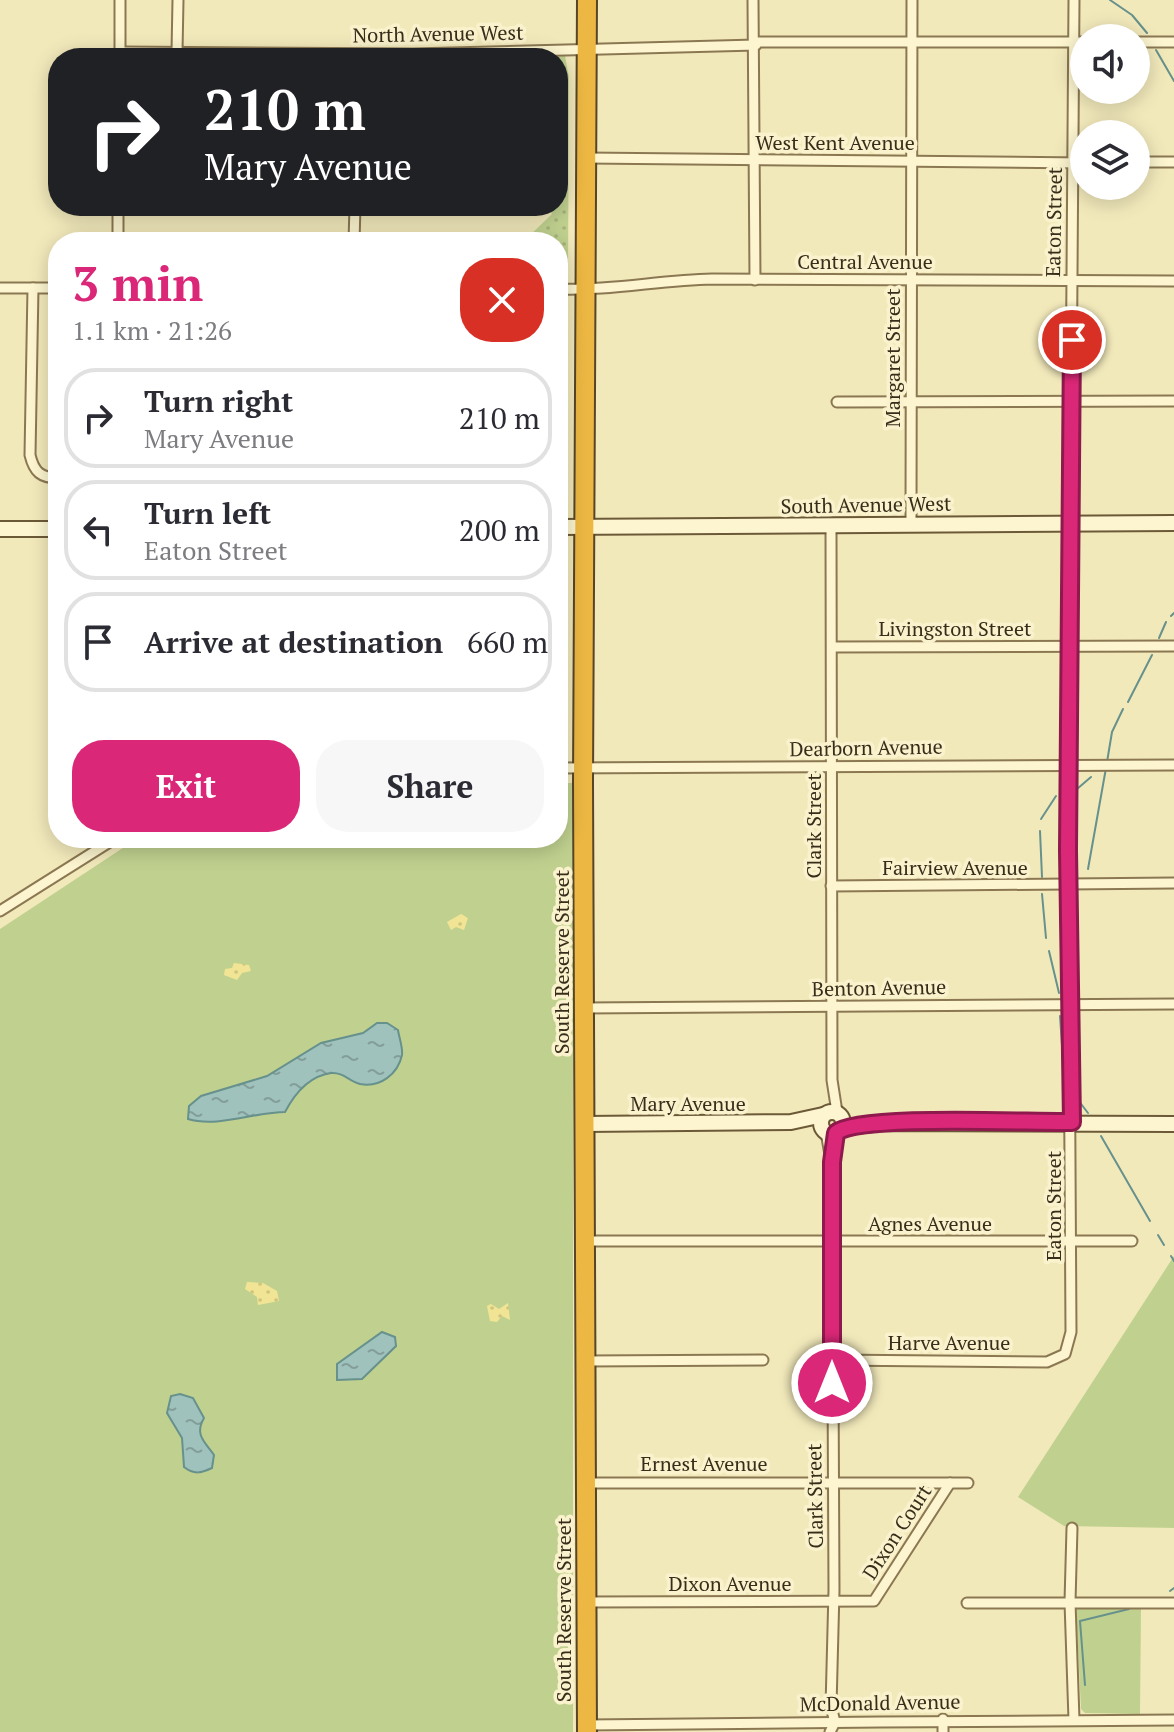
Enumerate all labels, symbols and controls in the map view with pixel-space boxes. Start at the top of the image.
street label: North Avenue West [352,19,524,48]
map controls [1070,24,1150,200]
button: sound [1070,24,1150,104]
text: 210 m [204,72,366,146]
icon: right [72,80,176,184]
button: layers [1070,120,1150,200]
street label: West Kent Avenue [755,129,915,156]
text: Mary Avenue [204,143,412,190]
street label: Eaton Street [1039,166,1068,277]
street label: Central Avenue [797,248,933,275]
text: 3 min [72,251,203,315]
button: close [460,258,544,342]
street label: Margaret Street [879,288,906,428]
pin [1038,306,1106,374]
text: 1.1 km · 21:26 [72,313,232,347]
icon: arrive [1050,318,1094,362]
text: Turn right [144,381,293,421]
icon: right [76,396,120,440]
text: 210 m [459,398,540,438]
text: Mary Avenue [144,421,294,455]
street label: South Avenue West [780,490,952,519]
text: Turn left [144,493,271,533]
icon: left [76,508,120,552]
text: 200 m [459,510,540,550]
text: Eaton Street [144,533,287,567]
street label: Livingston Street [879,615,1032,642]
icon: arrive [76,620,120,664]
text: Arrive at destination [144,622,443,662]
text: 660 m [467,622,548,662]
street label: Dearborn Avenue [789,733,943,762]
button: Exit [72,740,300,832]
button: Share [316,740,544,832]
street label: Clark Street [800,773,827,879]
street label: Fairview Avenue [882,854,1028,881]
street label: South Reserve Street [548,869,575,1054]
street label: Benton Avenue [811,973,946,1002]
street label: Mary Avenue [630,1090,746,1117]
street label: Eaton Street [1040,1150,1067,1261]
street label: Agnes Avenue [868,1210,992,1237]
street label: Harve Avenue [888,1329,1010,1356]
position arrow [790,1341,874,1425]
street label: Clark Street [800,1443,829,1549]
street label: Ernest Avenue [640,1450,768,1477]
street label: Dixon Court [856,1479,938,1584]
street label: South Reserve Street [550,1517,577,1702]
street label: Dixon Avenue [668,1570,792,1597]
street label: McDonald Avenue [799,1688,961,1717]

